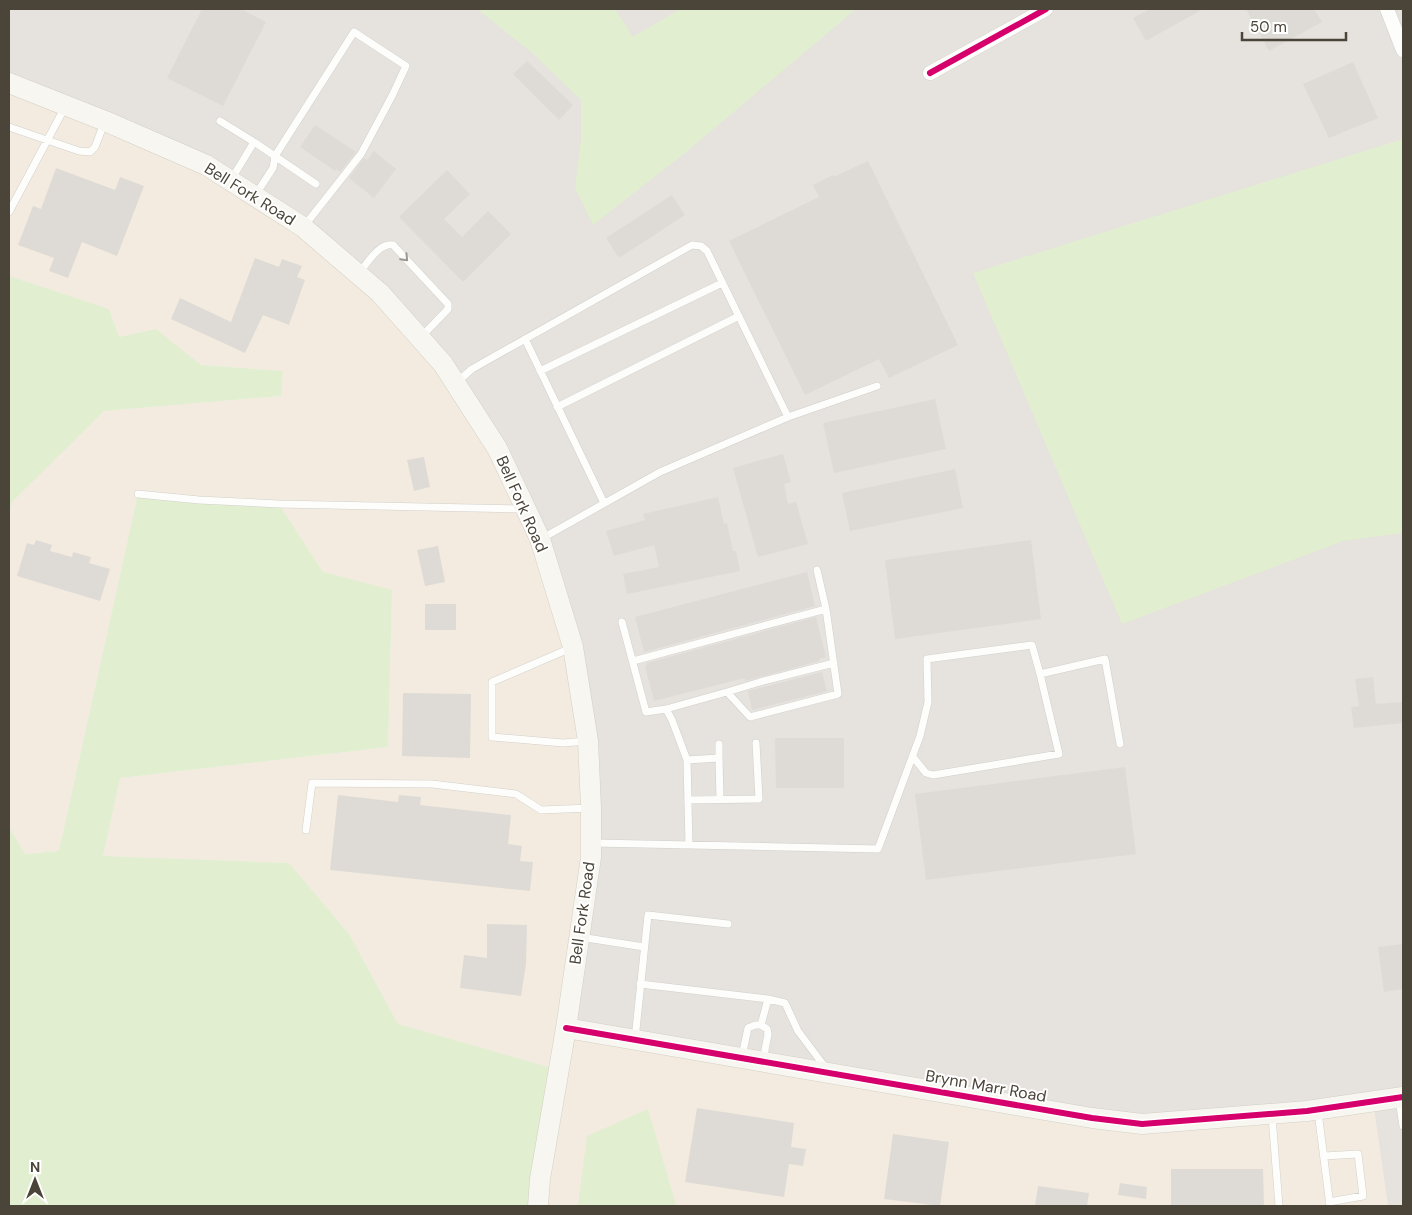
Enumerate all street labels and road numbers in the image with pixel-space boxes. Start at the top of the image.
street label: Bell Fork Road [201,158,299,230]
street label: Bell Fork Road [491,453,553,555]
street label: Bell Fork Road [564,860,600,966]
street label: Brynn Marr Road [924,1065,1048,1107]

